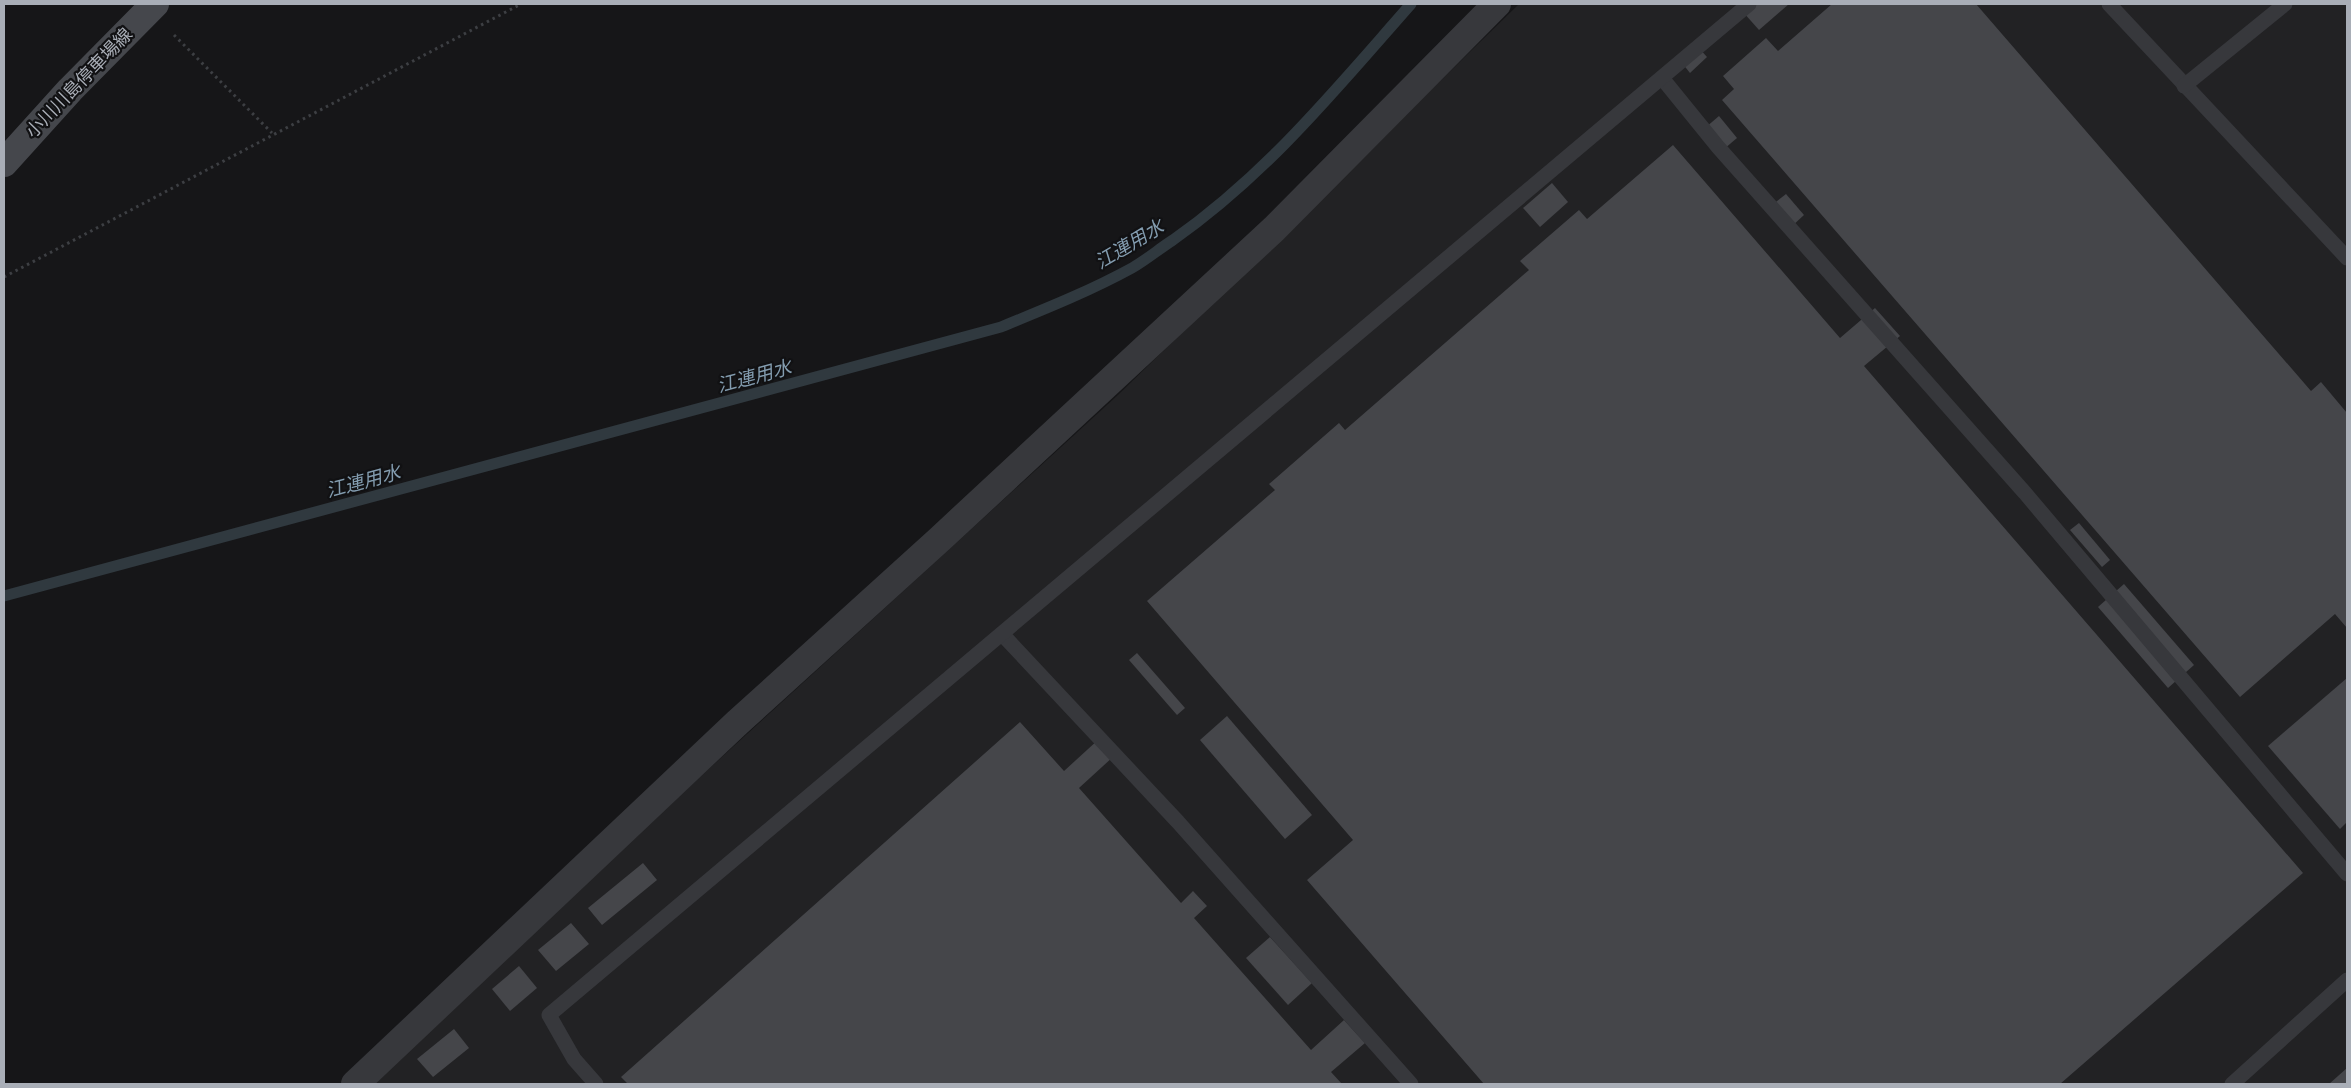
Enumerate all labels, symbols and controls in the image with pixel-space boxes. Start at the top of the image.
street label: 小川川島停車場線 [21,24,136,142]
water label: 江連用水 [1091,214,1169,274]
water label: 江連用水 [714,355,796,397]
water label: 江連用水 [323,460,405,502]

